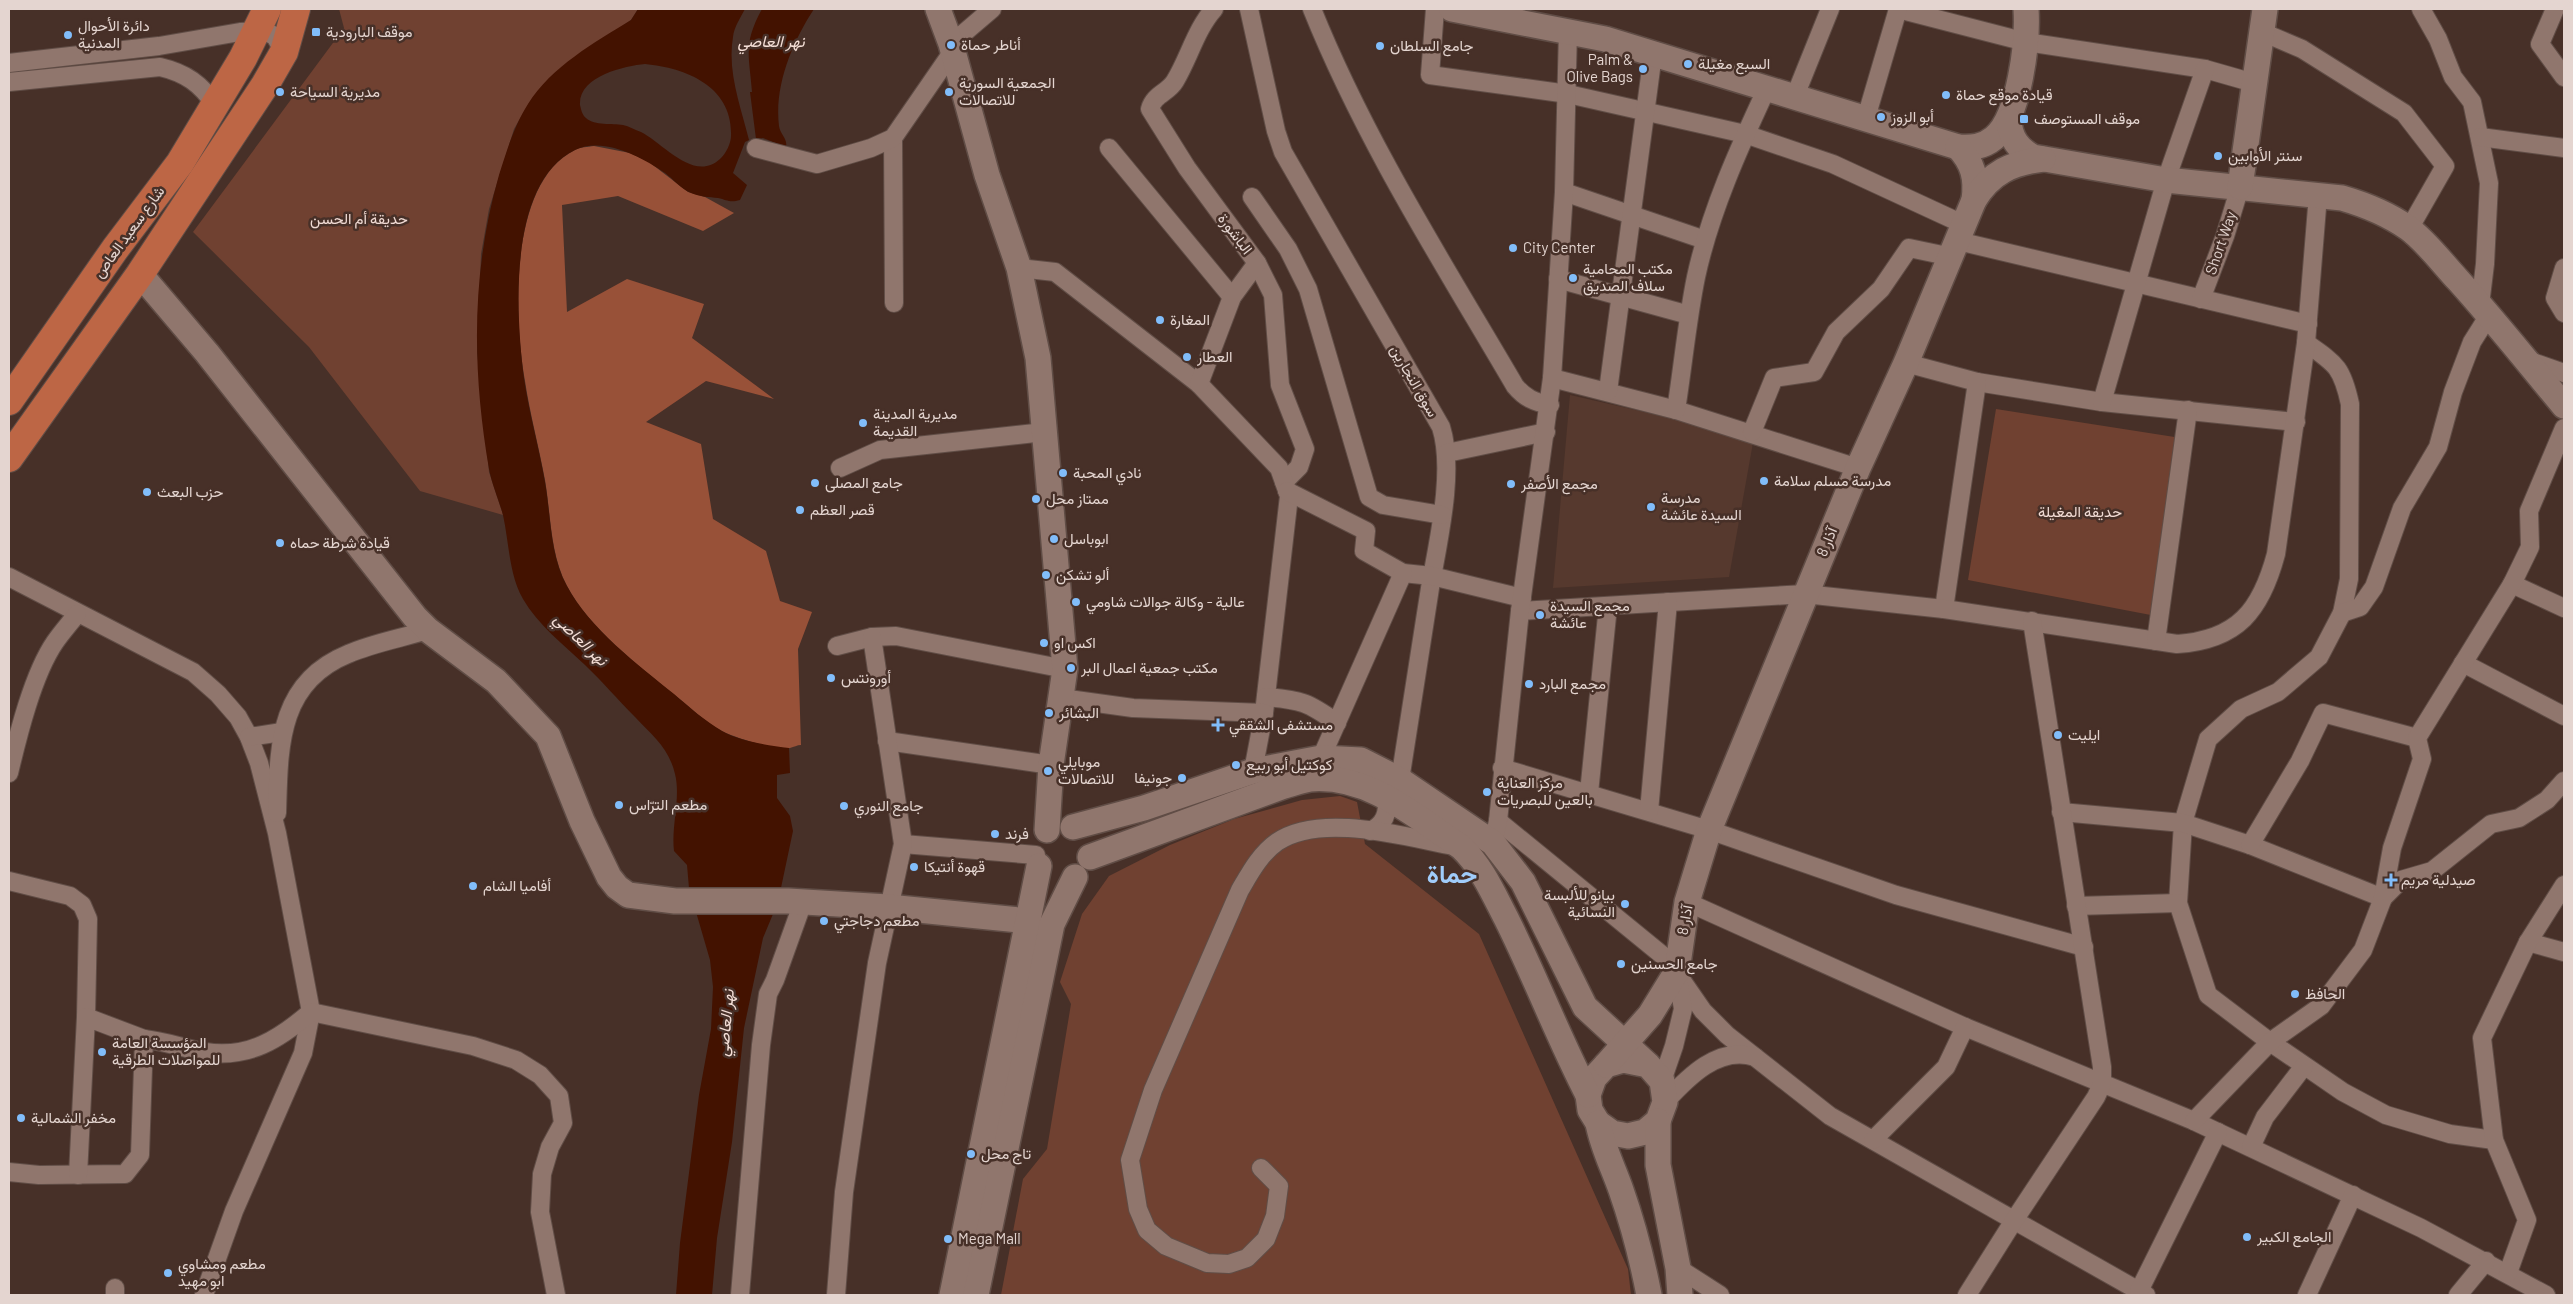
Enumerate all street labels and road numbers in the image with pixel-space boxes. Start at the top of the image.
street label: شارع سعيد العاص [89,182,170,283]
street label: Short Way [2201,208,2239,277]
street label: الباشورة [1214,209,1257,258]
street label: سوق النجارين [1385,341,1443,421]
street label: 8 آذار [1812,523,1842,559]
street label: 8 آذار [1673,902,1697,936]

